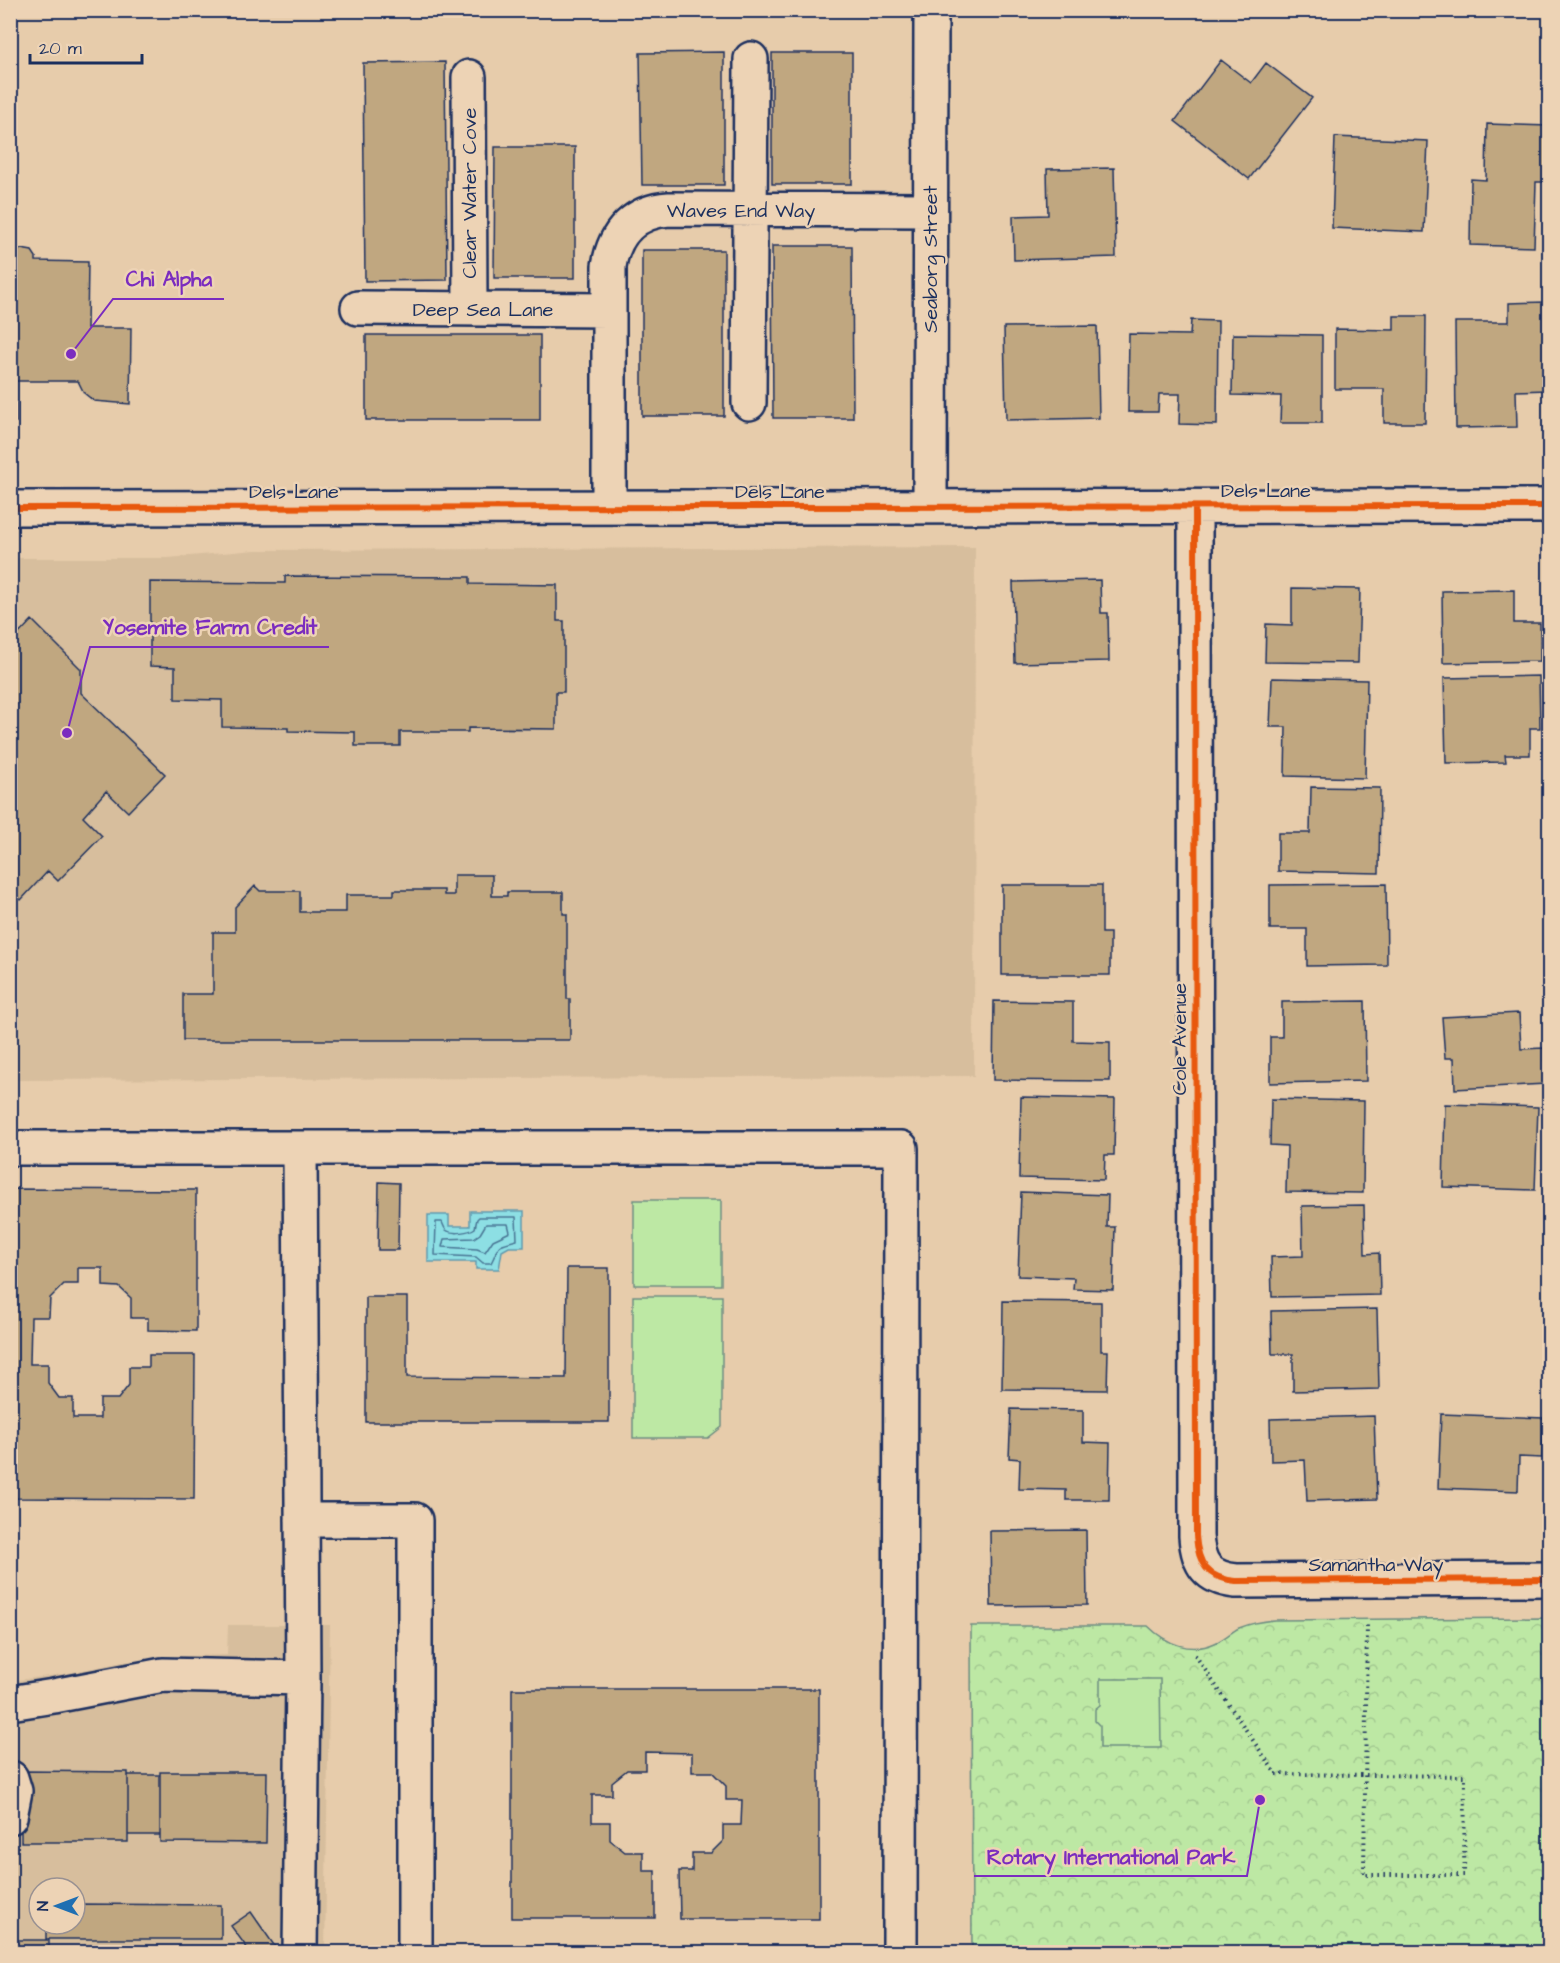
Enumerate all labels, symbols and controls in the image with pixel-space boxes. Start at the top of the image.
scale bar [30,27,142,65]
text: 20 m [39,36,82,61]
street label: Clear Water Cove [456,107,484,278]
street label: Seaborg Street [917,185,946,333]
street label: Waves End Way [667,197,815,226]
callout: Chi Alpha [113,260,224,299]
text: Chi Alpha [126,265,212,295]
street label: Deep Sea Lane [413,296,553,324]
street label: Dels Lane [1221,477,1311,505]
street label: Dels Lane [249,478,339,506]
street label: Dels Lane [735,478,825,506]
callout: Yosemite Farm Credit [90,608,329,647]
text: Yosemite Farm Credit [103,613,318,642]
street label: Cole Avenue [1166,983,1194,1095]
street label: Samantha Way [1309,1551,1443,1580]
callout: Rotary International Park [974,1837,1247,1876]
text: Rotary International Park [987,1843,1235,1875]
north arrow [27,1876,87,1936]
text: N [32,1901,54,1911]

